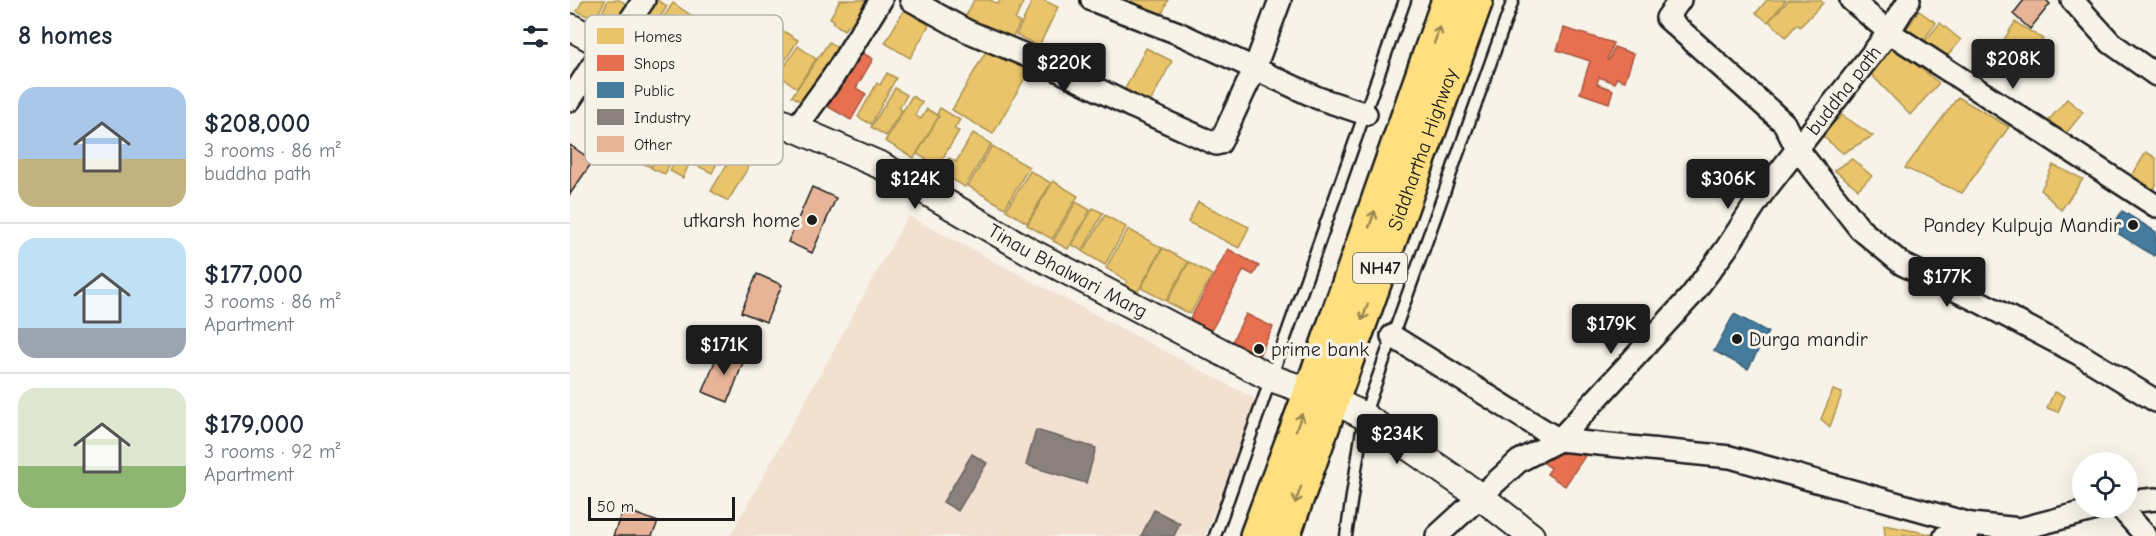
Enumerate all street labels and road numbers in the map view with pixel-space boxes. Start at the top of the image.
street label: buddha path [1802,41,1886,140]
street label: Siddhartha Highway [1383,65,1462,234]
street label: Tinau Bhalwari Marg [984,219,1151,323]
road number: NH47 [1353,253,1407,283]

